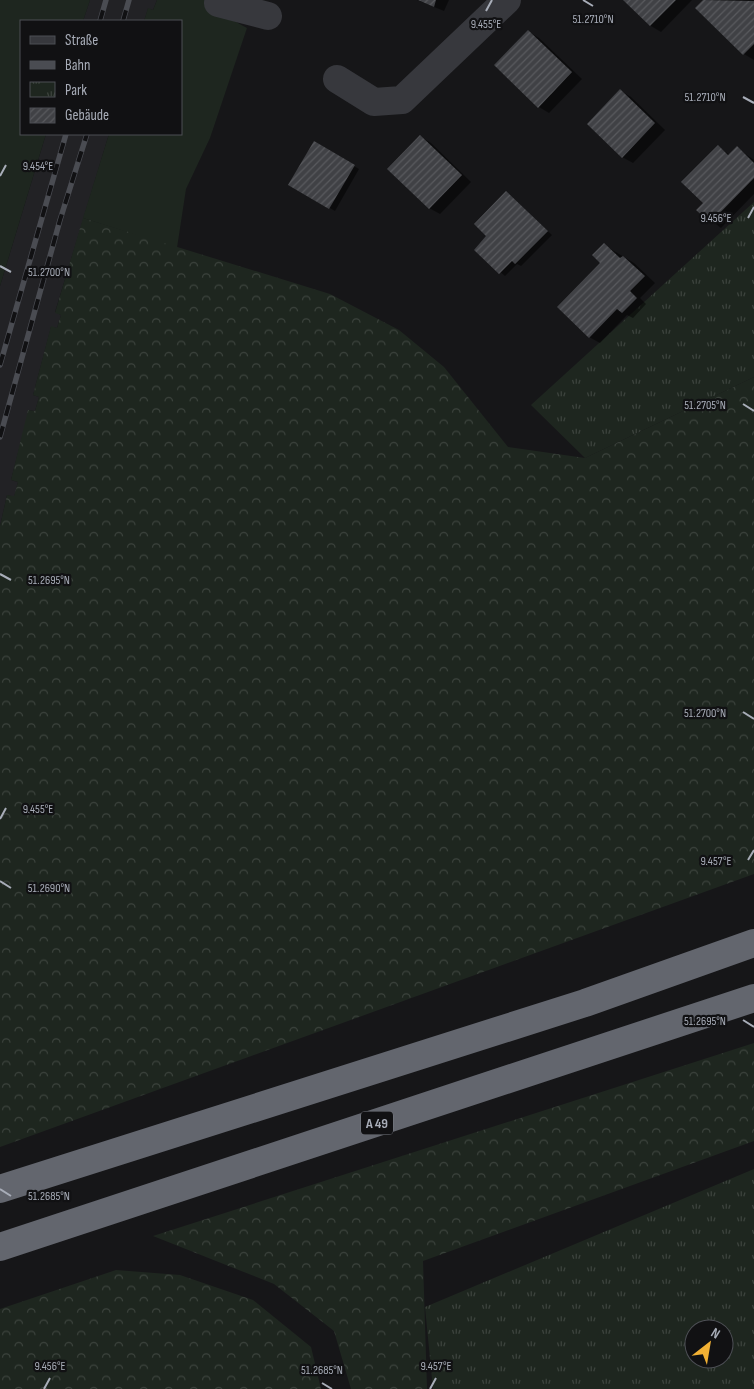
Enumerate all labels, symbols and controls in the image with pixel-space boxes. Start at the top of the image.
text: 51.2710°N [572,12,614,27]
text: 9.455°E [471,17,501,32]
legend [20,20,182,135]
text: Straße [65,31,98,50]
text: Bahn [65,56,90,75]
text: Park [65,81,87,100]
text: 51.2710°N [684,90,726,105]
text: Gebäude [65,106,109,125]
text: 9.454°E [23,159,53,174]
text: 9.456°E [701,211,732,226]
text: 51.2700°N [28,265,70,280]
text: 51.2705°N [684,398,726,413]
text: 51.2695°N [28,573,70,588]
text: 51.2700°N [684,706,726,721]
text: 9.455°E [23,802,53,817]
text: 9.457°E [701,854,731,869]
text: 51.2690°N [28,881,70,896]
text: 51.2695°N [684,1014,726,1029]
road number: A 49 [361,1112,393,1134]
text: 51.2685°N [28,1189,70,1204]
north arrow [684,1319,734,1369]
text: N [708,1324,723,1342]
text: 9.456°E [35,1359,66,1374]
text: 9.457°E [421,1359,451,1374]
text: 51.2685°N [301,1363,343,1378]

